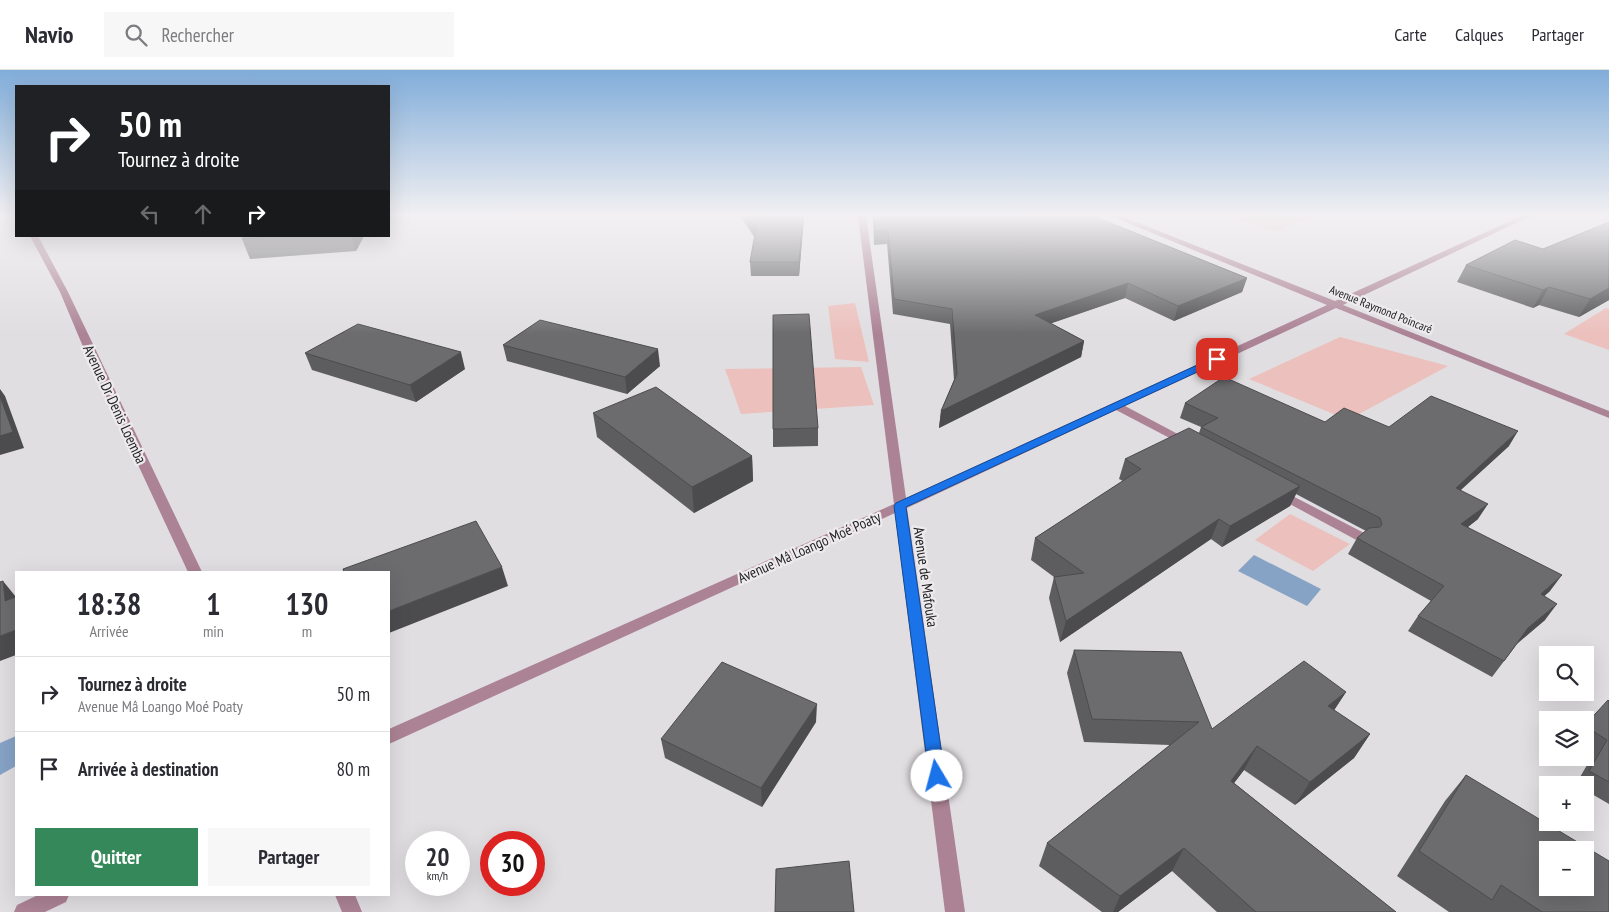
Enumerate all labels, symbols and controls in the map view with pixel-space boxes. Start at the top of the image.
search box [104,12,454,57]
text: Navio [25,19,74,50]
icon: search [122,21,150,49]
text: Rechercher [162,23,234,47]
text: Carte [1394,23,1427,46]
text: Calques [1455,23,1504,46]
text: Partager [1532,23,1584,46]
text: 50 m [118,101,182,147]
icon: right [35,105,100,170]
text: Tournez à droite [118,145,240,173]
icon: left [136,200,164,228]
icon: ahead [189,200,217,228]
icon: right [242,200,270,228]
street label: Avenue Raymond Poincaré [1327,282,1435,336]
pin [1196,338,1238,380]
street label: Avenue Dr Denis Loemba [79,342,151,466]
icon: arrive [1203,345,1231,373]
street label: Avenue Mâ Loango Moé Poaty [735,507,884,587]
street label: Avenue de Mafouka [910,526,942,628]
text: 18:38 [77,584,141,623]
text: 1 [206,584,221,623]
text: 130 [285,584,328,623]
text: Arrivée [89,621,129,641]
text: min [203,621,224,641]
text: m [302,621,312,641]
map controls [1539,646,1594,896]
button: search [1539,646,1594,701]
text: Tournez à droite [78,672,187,696]
icon: right [35,680,63,708]
text: 50 m [337,682,370,706]
text: Avenue Mâ Loango Moé Poaty [78,696,243,716]
button: layers [1539,711,1594,766]
position arrow [910,749,962,801]
icon: arrive [35,755,63,783]
text: Arrivée à destination [78,757,219,781]
text: 80 m [337,757,370,781]
button: + [1539,776,1594,831]
button: Quitter [35,828,198,886]
button: Partager [208,828,370,886]
speed limit sign: 30 [480,831,545,896]
text: 20 [426,841,449,873]
button: − [1539,841,1594,896]
text: km/h [427,868,448,883]

